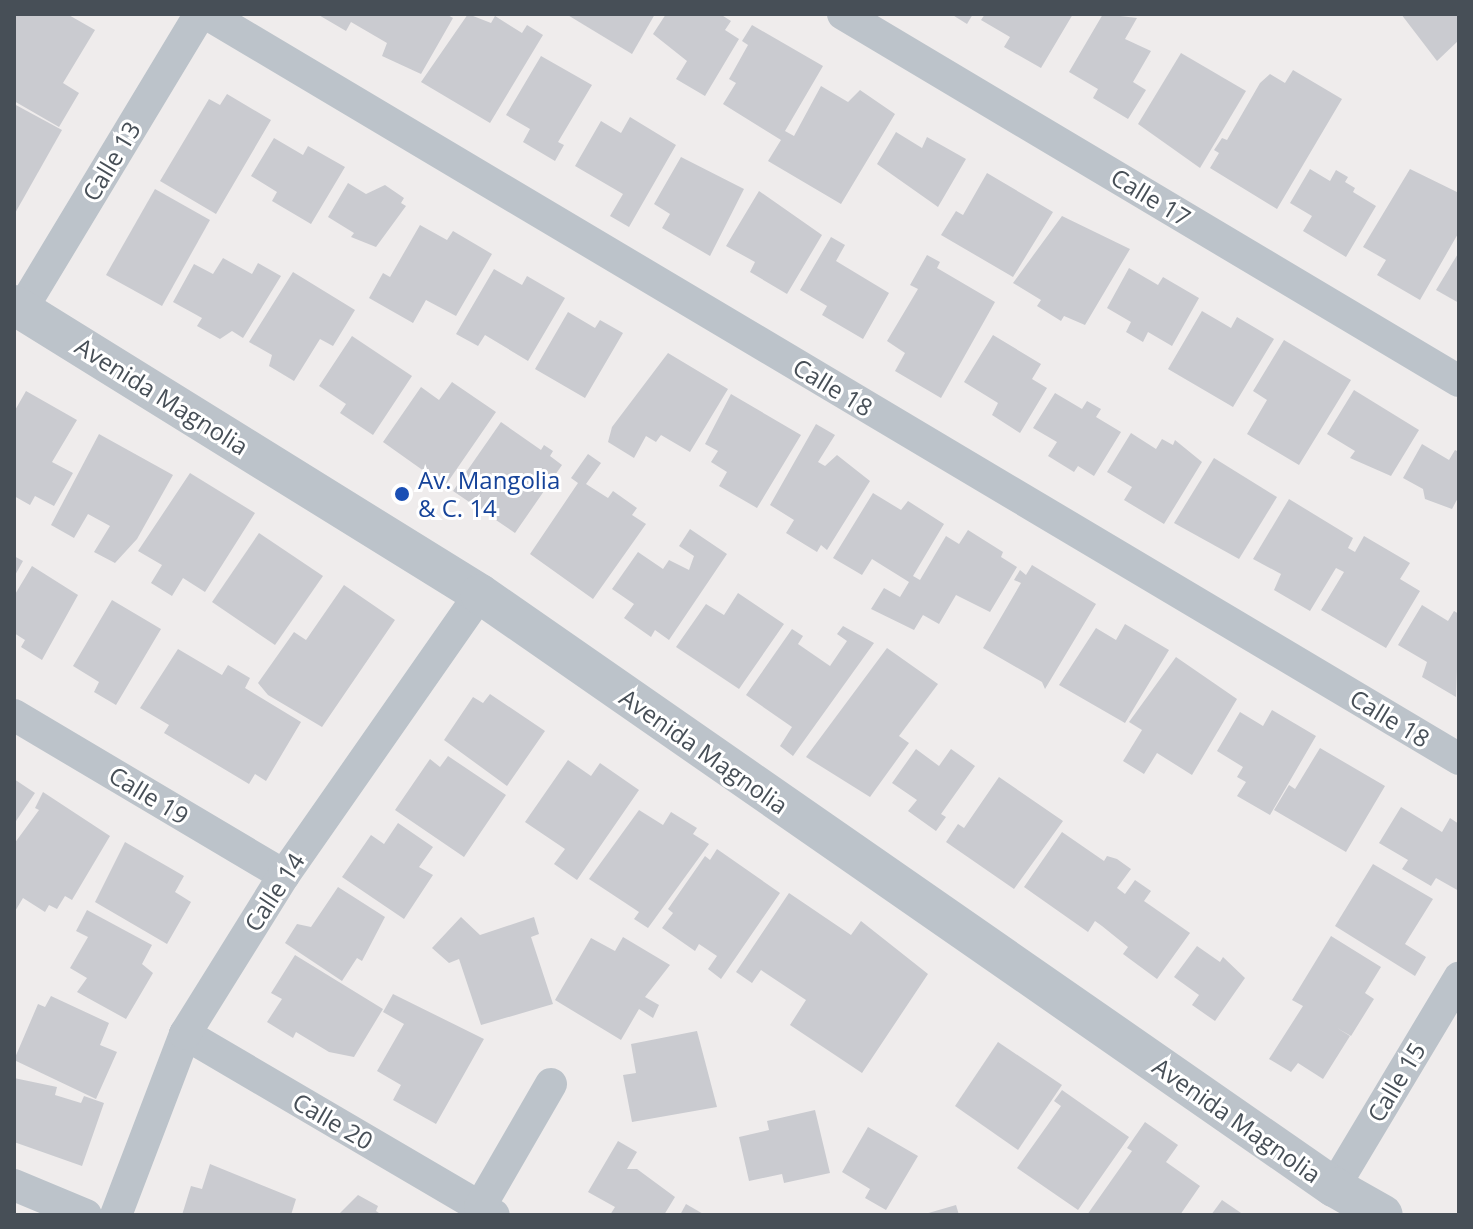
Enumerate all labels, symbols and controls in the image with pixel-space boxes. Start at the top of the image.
street label: Calle 13 [76,116,146,206]
street label: Calle 17 [1106,162,1196,232]
street label: Avenida Magnolia [70,331,254,461]
street label: Calle 18 [788,352,878,422]
place label: Av. Mangolia & C. 14 [418,466,560,522]
marker: Av. Mangolia & C. 14 [393,485,411,503]
street label: Avenida Magnolia [615,682,793,820]
street label: Calle 18 [1345,683,1435,753]
street label: Calle 19 [104,760,194,830]
street label: Calle 14 [238,847,310,937]
street label: Calle 15 [1361,1037,1431,1127]
street label: Avenida Magnolia [1148,1051,1326,1189]
street label: Calle 20 [288,1087,378,1155]

